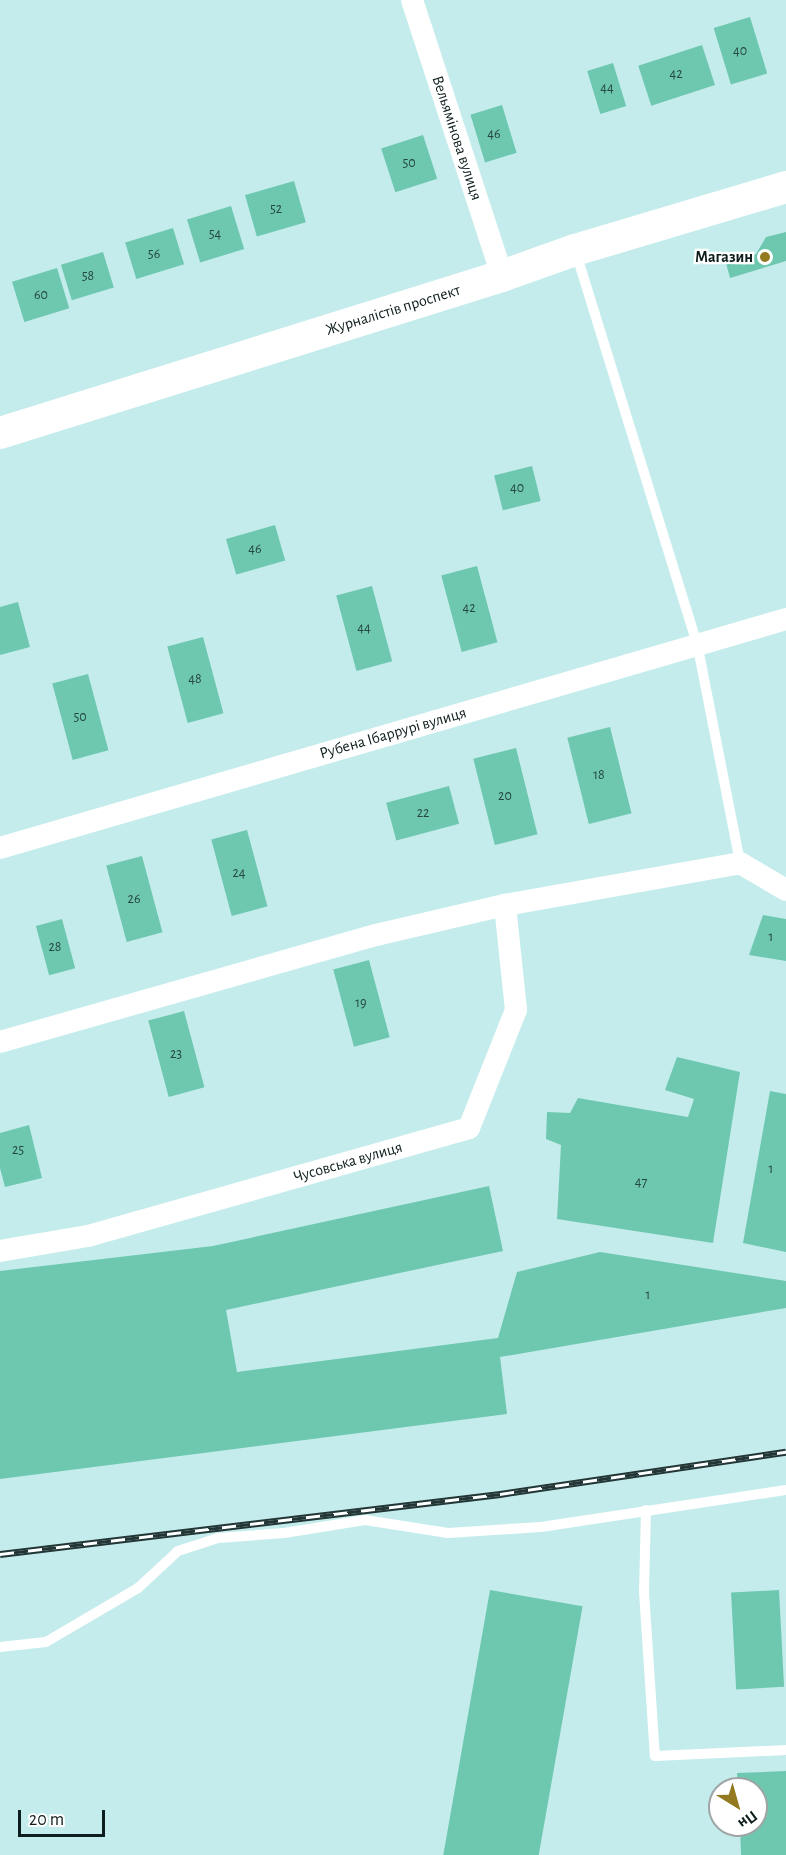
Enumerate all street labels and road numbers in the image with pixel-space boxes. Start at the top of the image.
street label: Вельямінова вулиця [428,73,486,203]
street label: Журналістів проспект [323,280,463,340]
street label: Рубена Ібаррурі вулиця [317,703,469,763]
street label: Чусовська вулиця [291,1137,405,1187]

